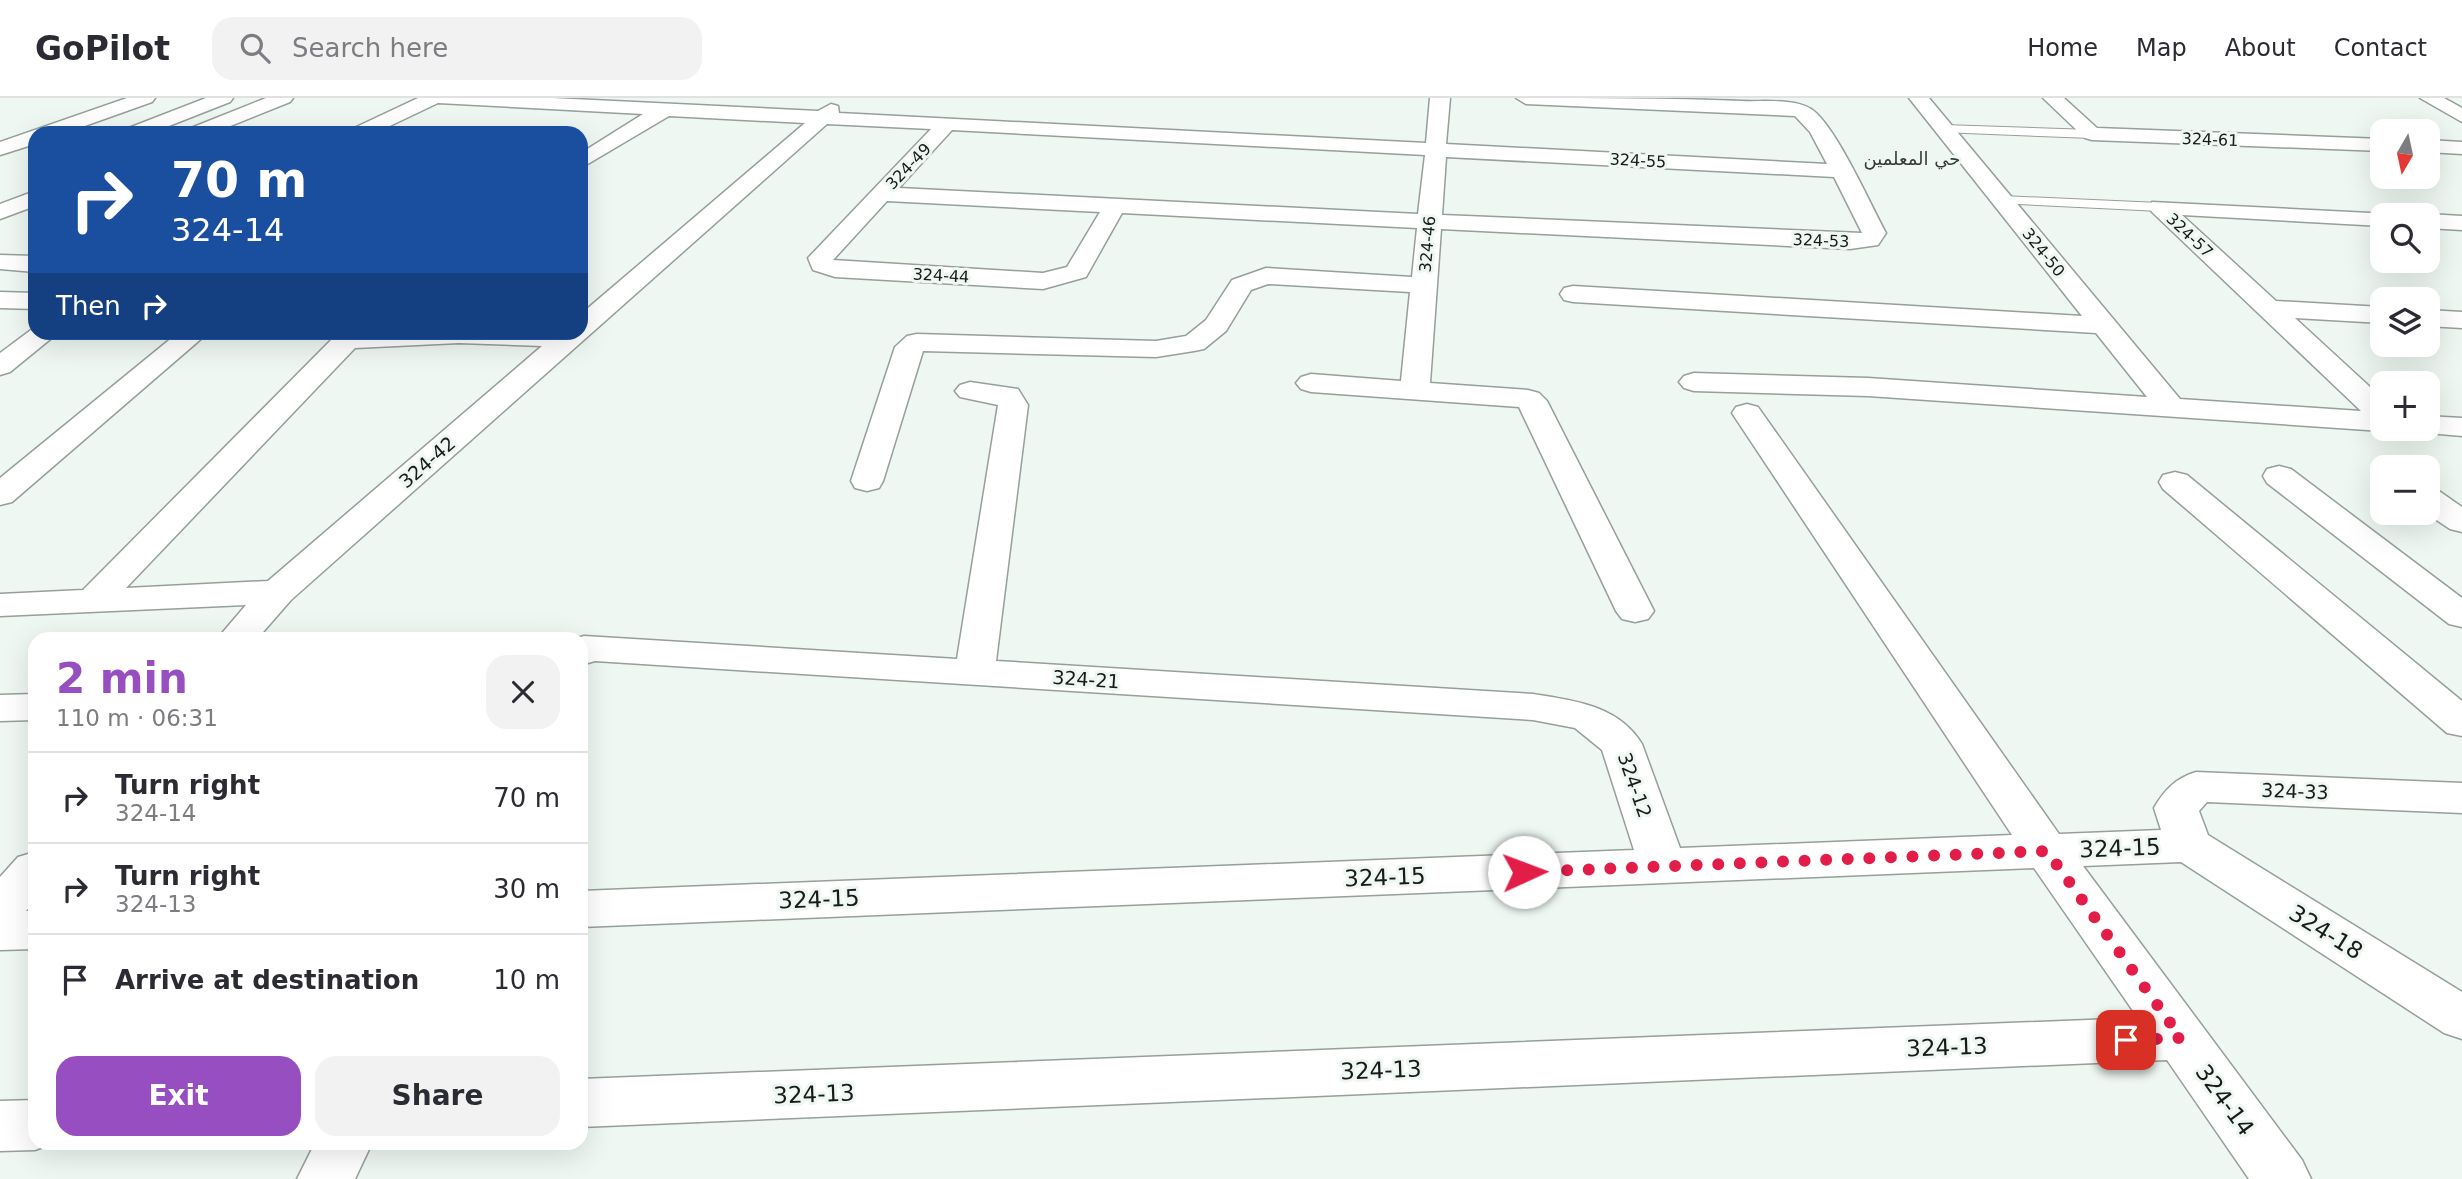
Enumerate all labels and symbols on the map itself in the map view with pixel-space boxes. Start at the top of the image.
north arrow [2370,119,2440,189]
street label: 324-61 [2181,129,2239,150]
street label: 324-49 [882,139,935,193]
district label: حي المعلمين [1864,148,1960,170]
street label: 324-55 [1609,150,1667,171]
street label: 324-57 [2162,209,2217,262]
street label: 324-46 [1416,215,1439,273]
street label: 324-50 [2018,224,2069,280]
street label: 324-53 [1792,230,1850,251]
street label: 324-44 [912,265,970,286]
street label: 324-42 [394,432,460,492]
street label: 324-21 [1052,666,1120,692]
street label: 324-12 [1614,750,1656,820]
street label: 324-33 [2261,779,2329,803]
street label: 324-15 [2079,834,2161,862]
position arrow [1487,835,1561,909]
street label: 324-15 [1344,863,1426,891]
street label: 324-15 [778,885,860,913]
street label: 324-18 [2285,899,2367,965]
pin [2096,1010,2156,1070]
street label: 324-13 [1906,1033,1988,1061]
street label: 324-13 [1340,1056,1422,1084]
street label: 324-14 [2191,1059,2259,1141]
street label: 324-13 [773,1080,855,1108]

